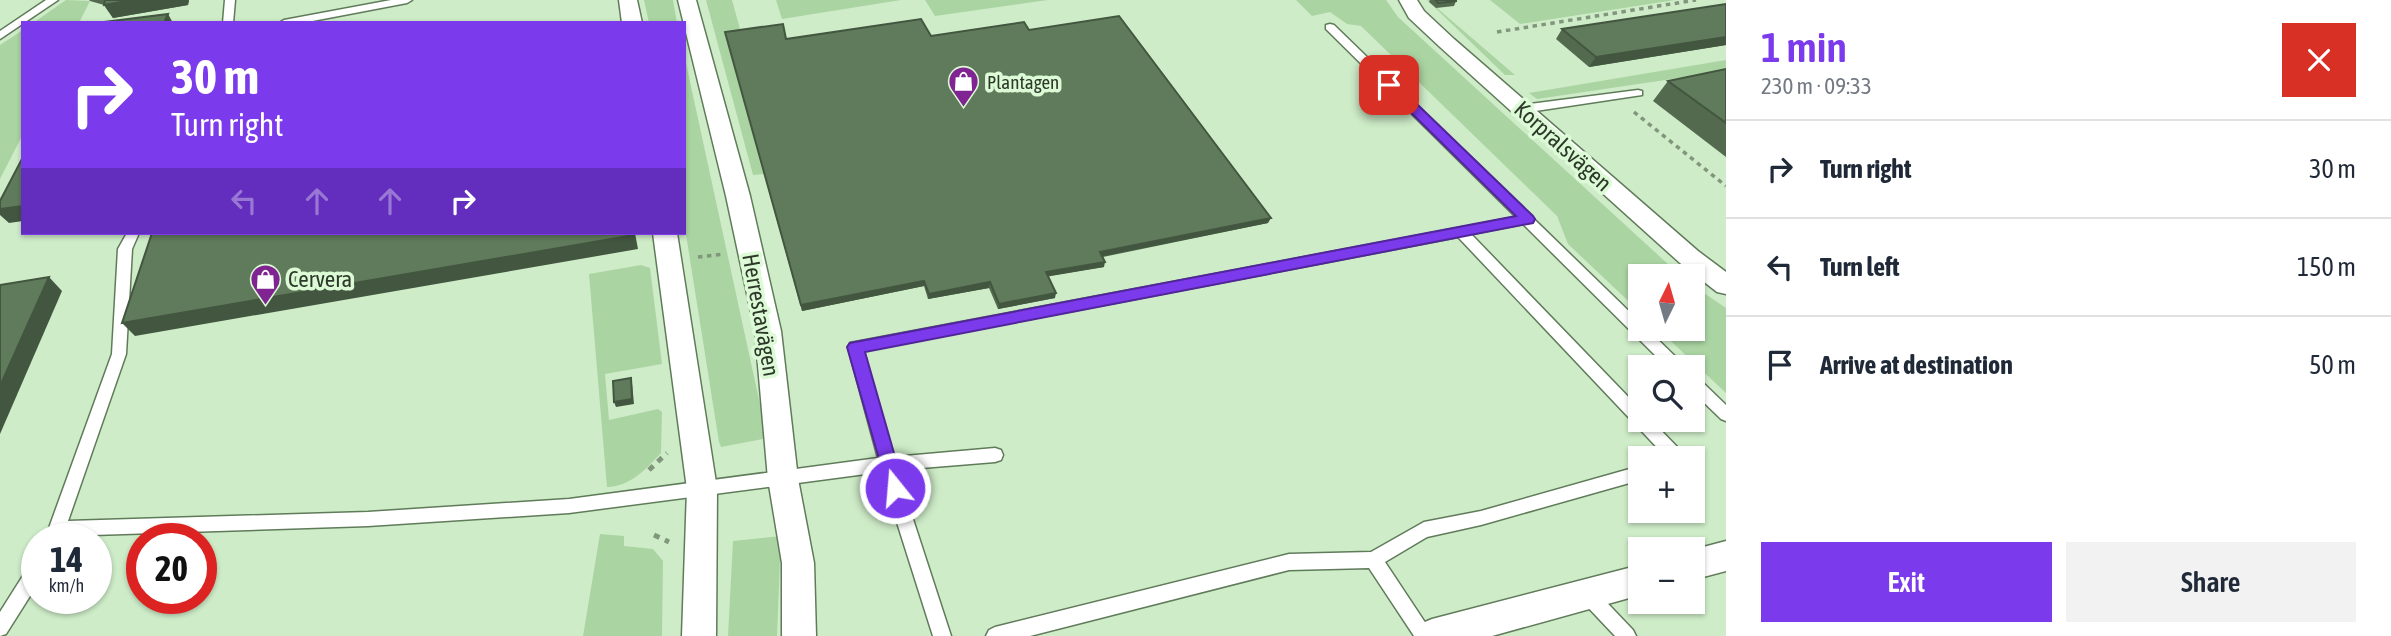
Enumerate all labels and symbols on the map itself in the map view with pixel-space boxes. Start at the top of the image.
pin [1359,55,1419,115]
shop icon: Plantagen [947,65,981,109]
place label: Plantagen [987,71,1059,93]
street label: Korpralsvägen [1509,96,1617,196]
street label: Herrestavägen [737,252,785,378]
shop icon: Cervera [248,262,282,306]
north arrow [1628,264,1704,341]
place label: Cervera [288,266,352,292]
position arrow [858,451,932,525]
speed limit sign: 20 [126,523,217,614]

